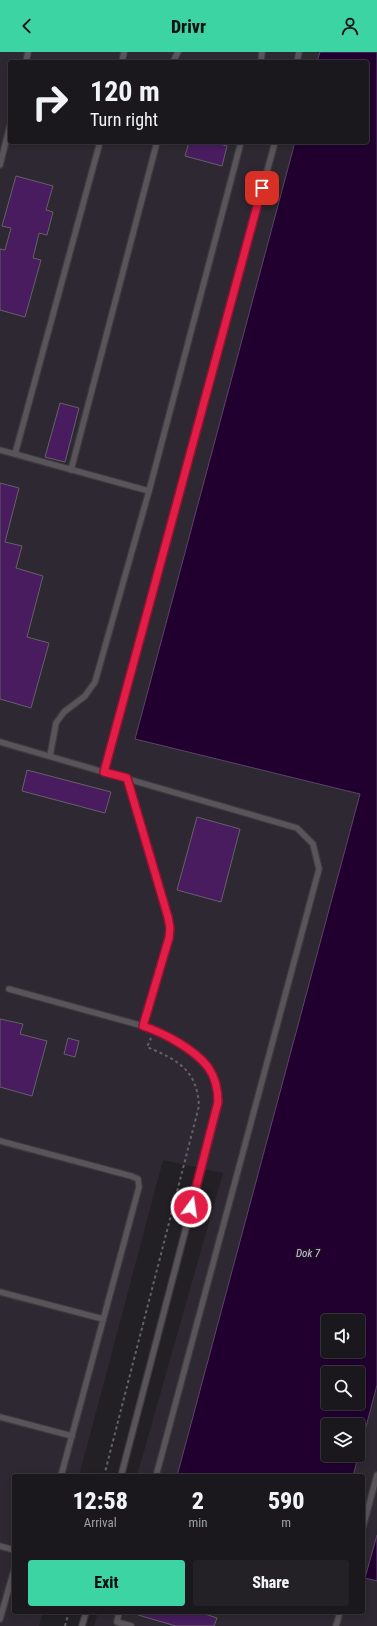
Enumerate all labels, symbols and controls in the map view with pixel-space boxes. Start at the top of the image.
icon: back [16,15,38,37]
icon: person [339,15,361,37]
text: Drivr [171,16,206,37]
text: 120 m [90,75,160,108]
icon: right [24,76,76,128]
text: Turn right [90,109,158,130]
pin [245,171,279,205]
icon: arrive [251,177,273,199]
position arrow [170,1186,212,1228]
water label: Dok 7 [296,1247,321,1260]
map controls [321,1314,365,1462]
button: sound [321,1314,365,1358]
button: search [321,1366,365,1410]
button: layers [321,1418,365,1462]
text: 12:58 [72,1487,128,1515]
text: 2 [192,1487,204,1515]
text: 590 [268,1487,305,1515]
text: Arrival [84,1515,117,1530]
text: min [188,1515,208,1530]
text: m [281,1515,291,1530]
button: Exit [28,1560,185,1606]
button: Share [193,1560,349,1606]

